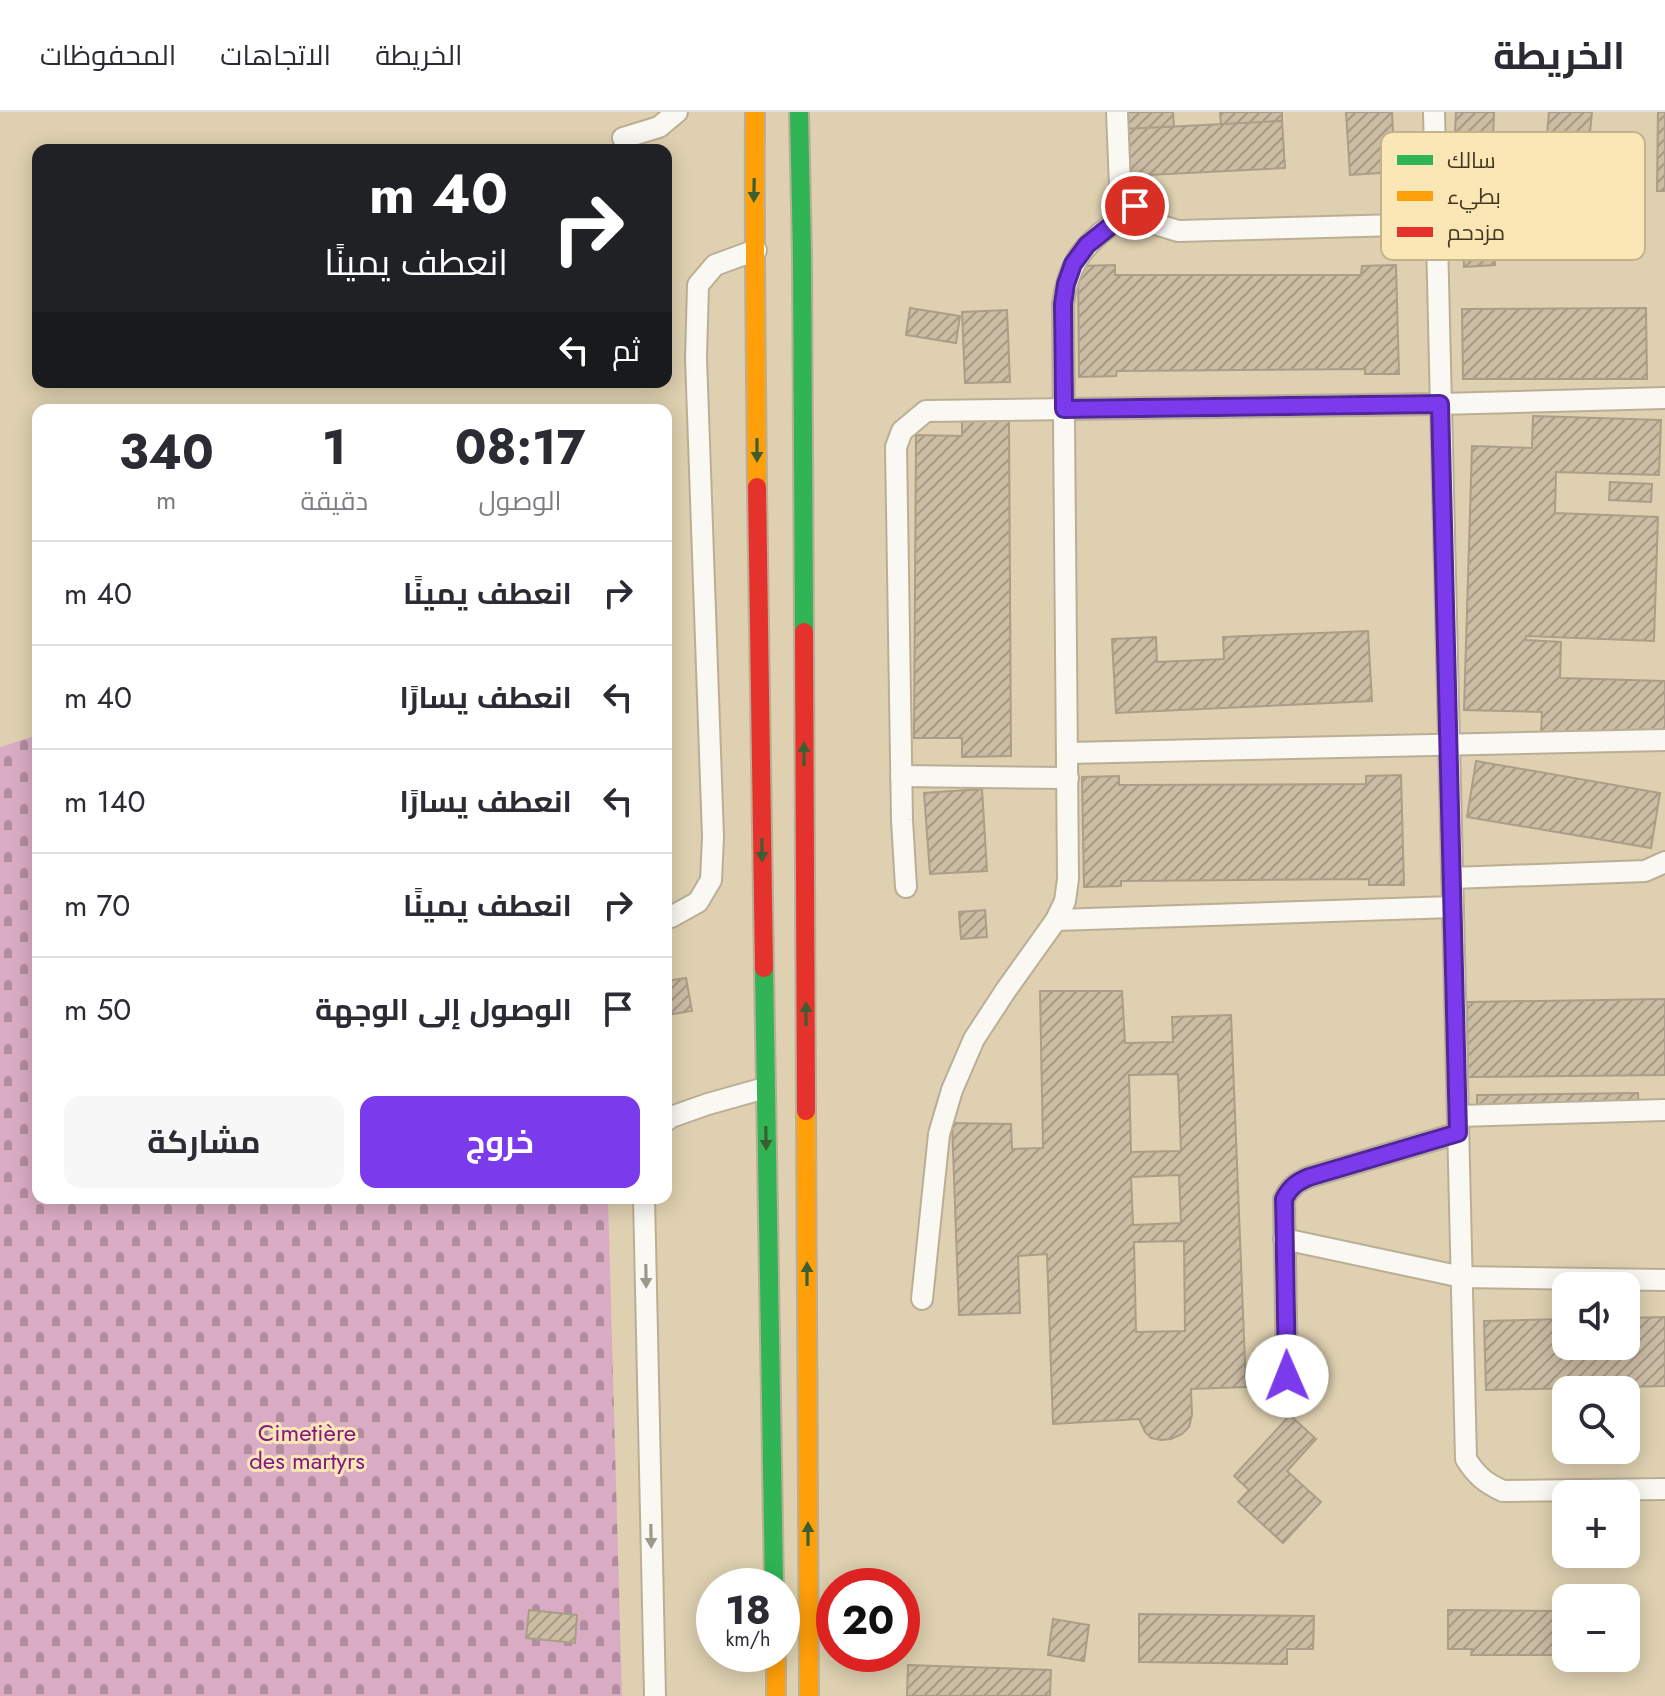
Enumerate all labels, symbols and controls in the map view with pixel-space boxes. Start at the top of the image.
text: الخريطة [1493,28,1625,83]
text: المحفوظات [40,35,176,76]
text: الاتجاهات [220,35,331,76]
text: الخريطة [375,35,463,76]
legend [1381,132,1645,260]
text: سالك [1447,144,1496,176]
text: 40 m [369,153,508,234]
pin [1101,172,1169,240]
icon: right [536,176,640,280]
one-way arrow [748,178,760,203]
text: بطيء [1447,180,1501,213]
icon: arrive [1113,184,1157,228]
text: مزدحم [1447,216,1505,248]
text: انعطف يمينًا [324,236,508,288]
icon: left [552,328,596,372]
text: ثم [612,329,640,372]
text: 1 [322,413,346,482]
text: 08:17 [455,413,585,482]
text: 340 [119,418,214,487]
one-way arrow [751,438,763,463]
text: m [156,481,176,519]
text: دقيقة [300,482,368,520]
text: الوصول [479,482,561,520]
icon: right [596,571,640,615]
text: 40 m [64,572,132,615]
text: انعطف يمينًا [403,572,572,615]
icon: left [596,675,640,719]
text: 40 m [64,676,132,719]
text: انعطف يسارًا [399,676,572,719]
one-way arrow [798,741,810,766]
icon: left [596,779,640,823]
text: 140 m [64,780,145,823]
text: انعطف يسارًا [399,780,572,823]
one-way arrow [755,838,768,863]
icon: right [596,883,640,927]
text: 70 m [64,884,130,927]
text: انعطف يمينًا [403,884,572,927]
icon: arrive [596,987,640,1031]
text: 50 m [64,988,131,1031]
text: الوصول إلى الوجهة [315,988,572,1031]
one-way arrow [800,1001,812,1026]
button: مشاركة [64,1096,344,1188]
button: خروج [360,1096,640,1188]
one-way arrow [760,1126,773,1151]
one-way arrow [801,1261,813,1286]
one-way arrow [639,1264,652,1289]
map controls [1552,1272,1640,1672]
button: sound [1552,1272,1640,1360]
position arrow [1245,1334,1329,1418]
button: search [1552,1376,1640,1464]
park label: Cimetière des martyrs [249,1415,365,1478]
button: + [1552,1480,1640,1568]
one-way arrow [802,1521,814,1546]
one-way arrow [645,1524,658,1549]
speed limit sign: 20 [816,1568,920,1672]
text: 18 [725,1581,771,1639]
button: − [1552,1584,1640,1672]
text: km/h [725,1625,771,1654]

